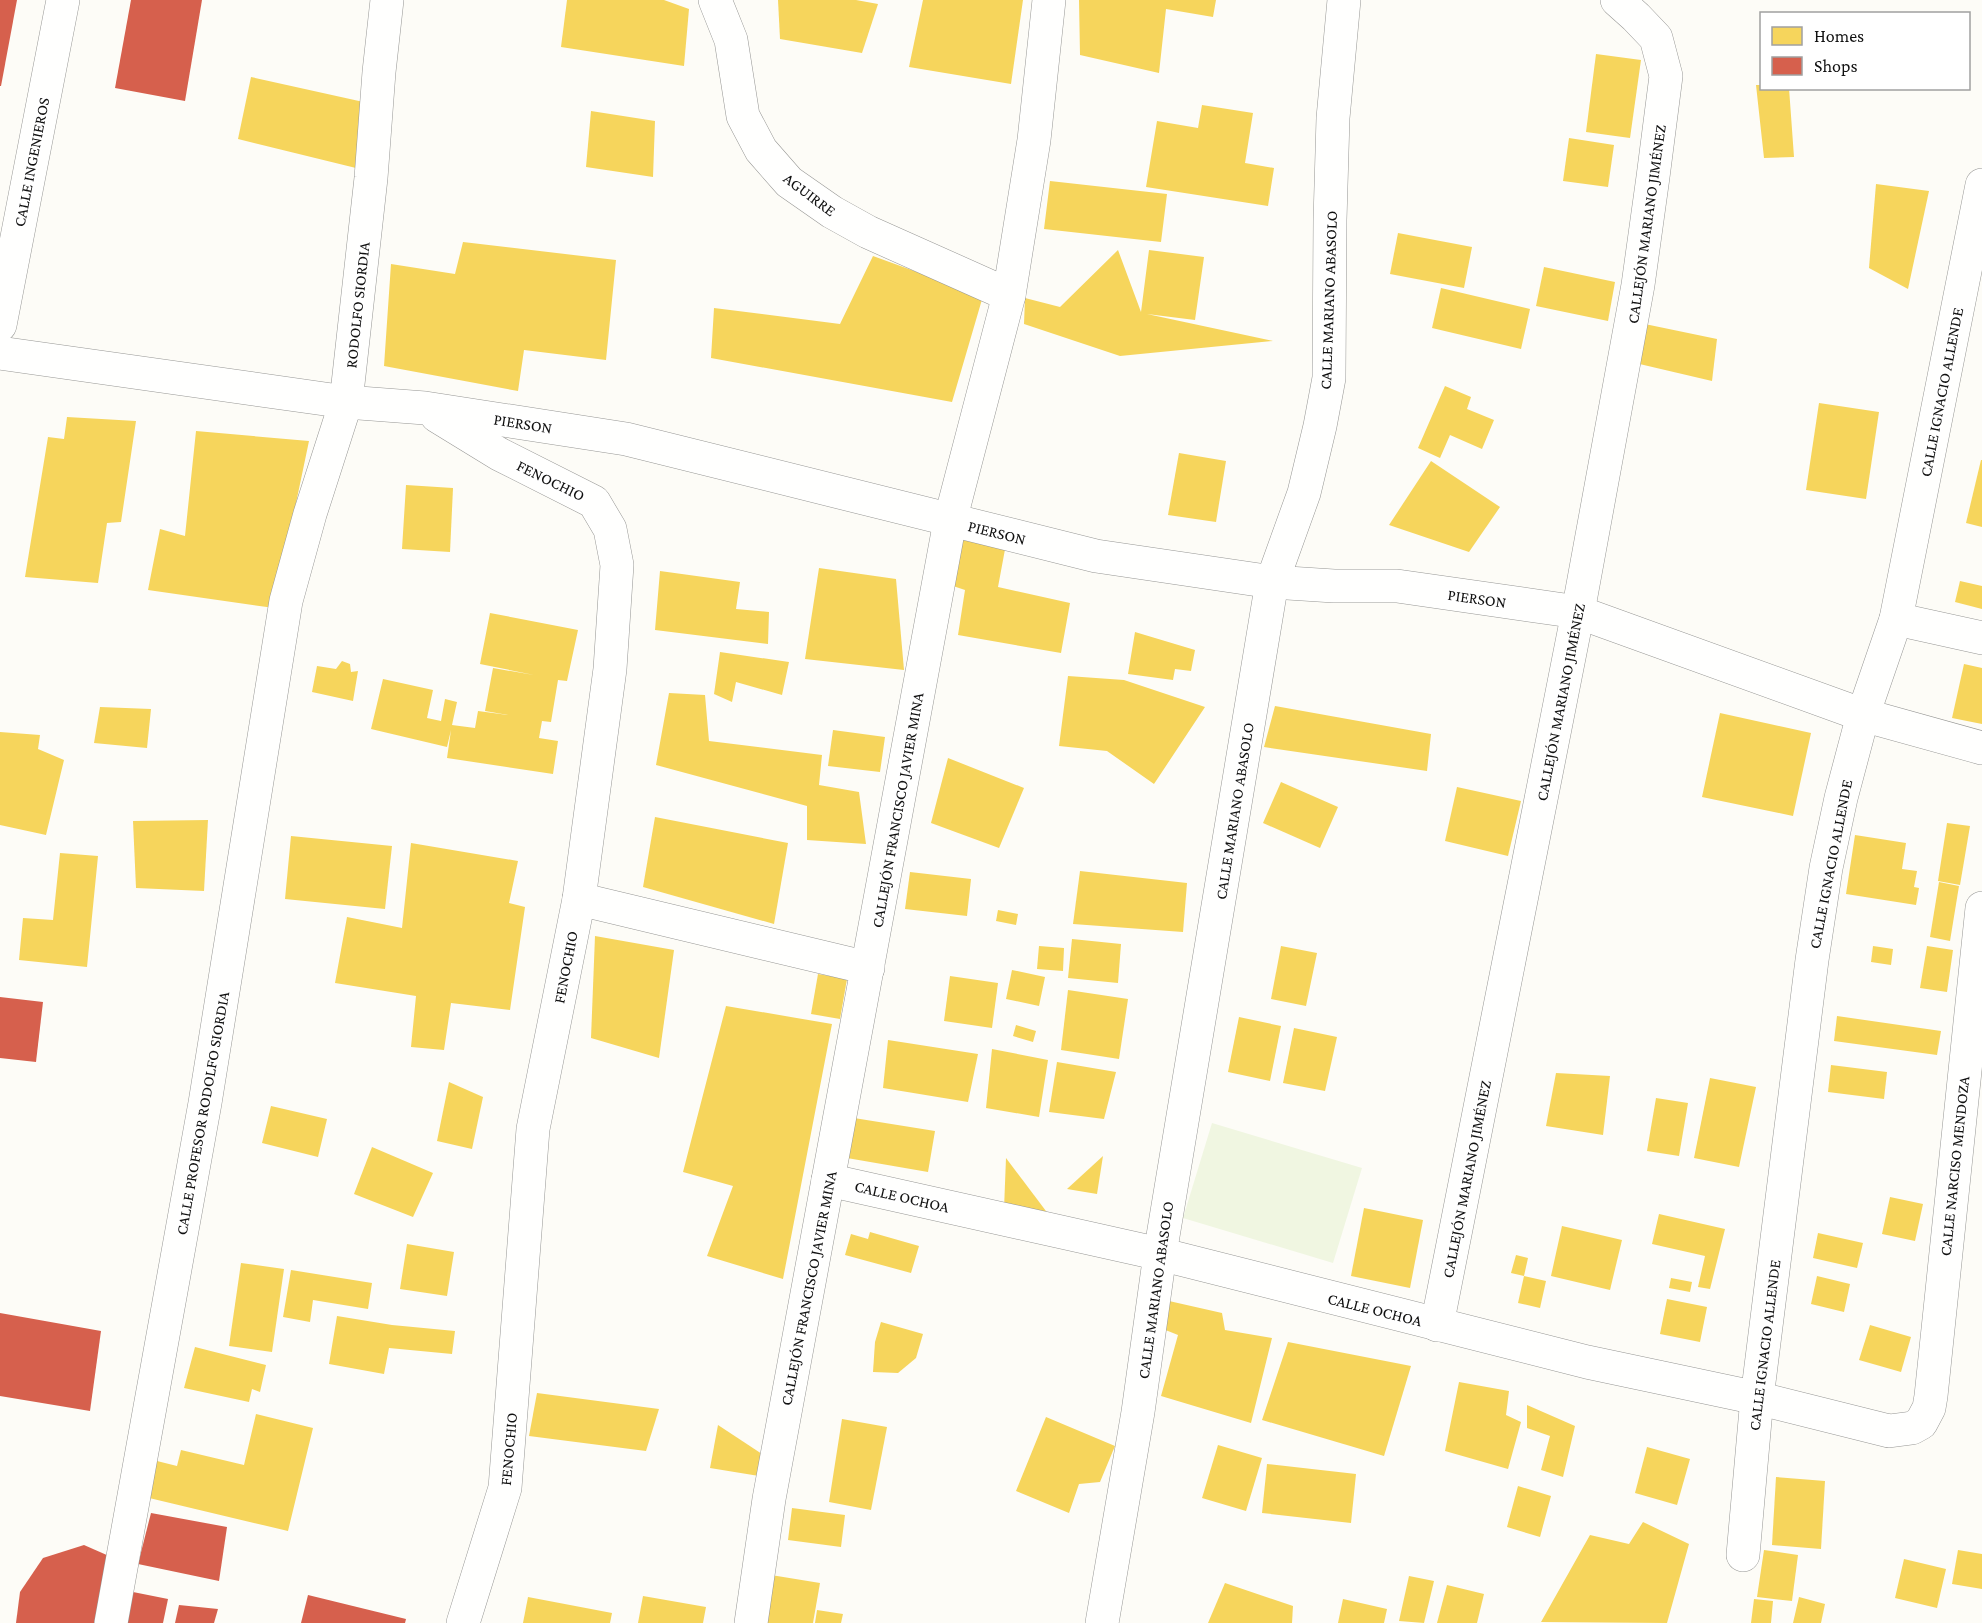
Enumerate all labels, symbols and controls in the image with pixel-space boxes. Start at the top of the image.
legend [1760,12,1970,90]
text: Homes [1814,26,1864,46]
text: Shops [1814,56,1858,76]
street label: CALLE INGENIEROS [11,96,52,228]
street label: CALLEJÓN MARIANO JIMÉNEZ [1624,124,1670,325]
street label: AGUIRRE [780,169,839,220]
street label: CALLE MARIANO ABASOLO [1317,210,1340,390]
street label: RODOLFO SIORDIA [342,240,373,369]
street label: CALLE IGNACIO ALLENDE [1917,306,1966,478]
street label: PIERSON [492,410,553,437]
street label: FENOCHIO [514,457,587,504]
street label: PIERSON [966,517,1028,548]
street label: PIERSON [1447,586,1507,611]
street label: CALLEJÓN MARIANO JIMÉNEZ [1533,602,1589,802]
street label: CALLEJÓN FRANCISCO JAVIER MINA [868,690,928,929]
street label: CALLE MARIANO ABASOLO [1212,721,1257,901]
street label: CALLE IGNACIO ALLENDE [1806,778,1855,950]
street label: FENOCHIO [550,929,581,1005]
street label: CALLE PROFESOR RODOLFO SIORDIA [173,989,232,1236]
street label: CALLE NARCISO MENDOZA [1937,1074,1973,1257]
street label: CALLEJÓN MARIANO JIMÉNEZ [1439,1079,1495,1279]
street label: CALLEJÓN FRANCISCO JAVIER MINA [777,1168,841,1407]
street label: CALLE OCHOA [853,1177,952,1216]
street label: CALLE MARIANO ABASOLO [1135,1200,1176,1380]
street label: CALLE IGNACIO ALLENDE [1746,1258,1783,1432]
street label: CALLE OCHOA [1326,1290,1425,1330]
street label: FENOCHIO [497,1412,520,1486]

